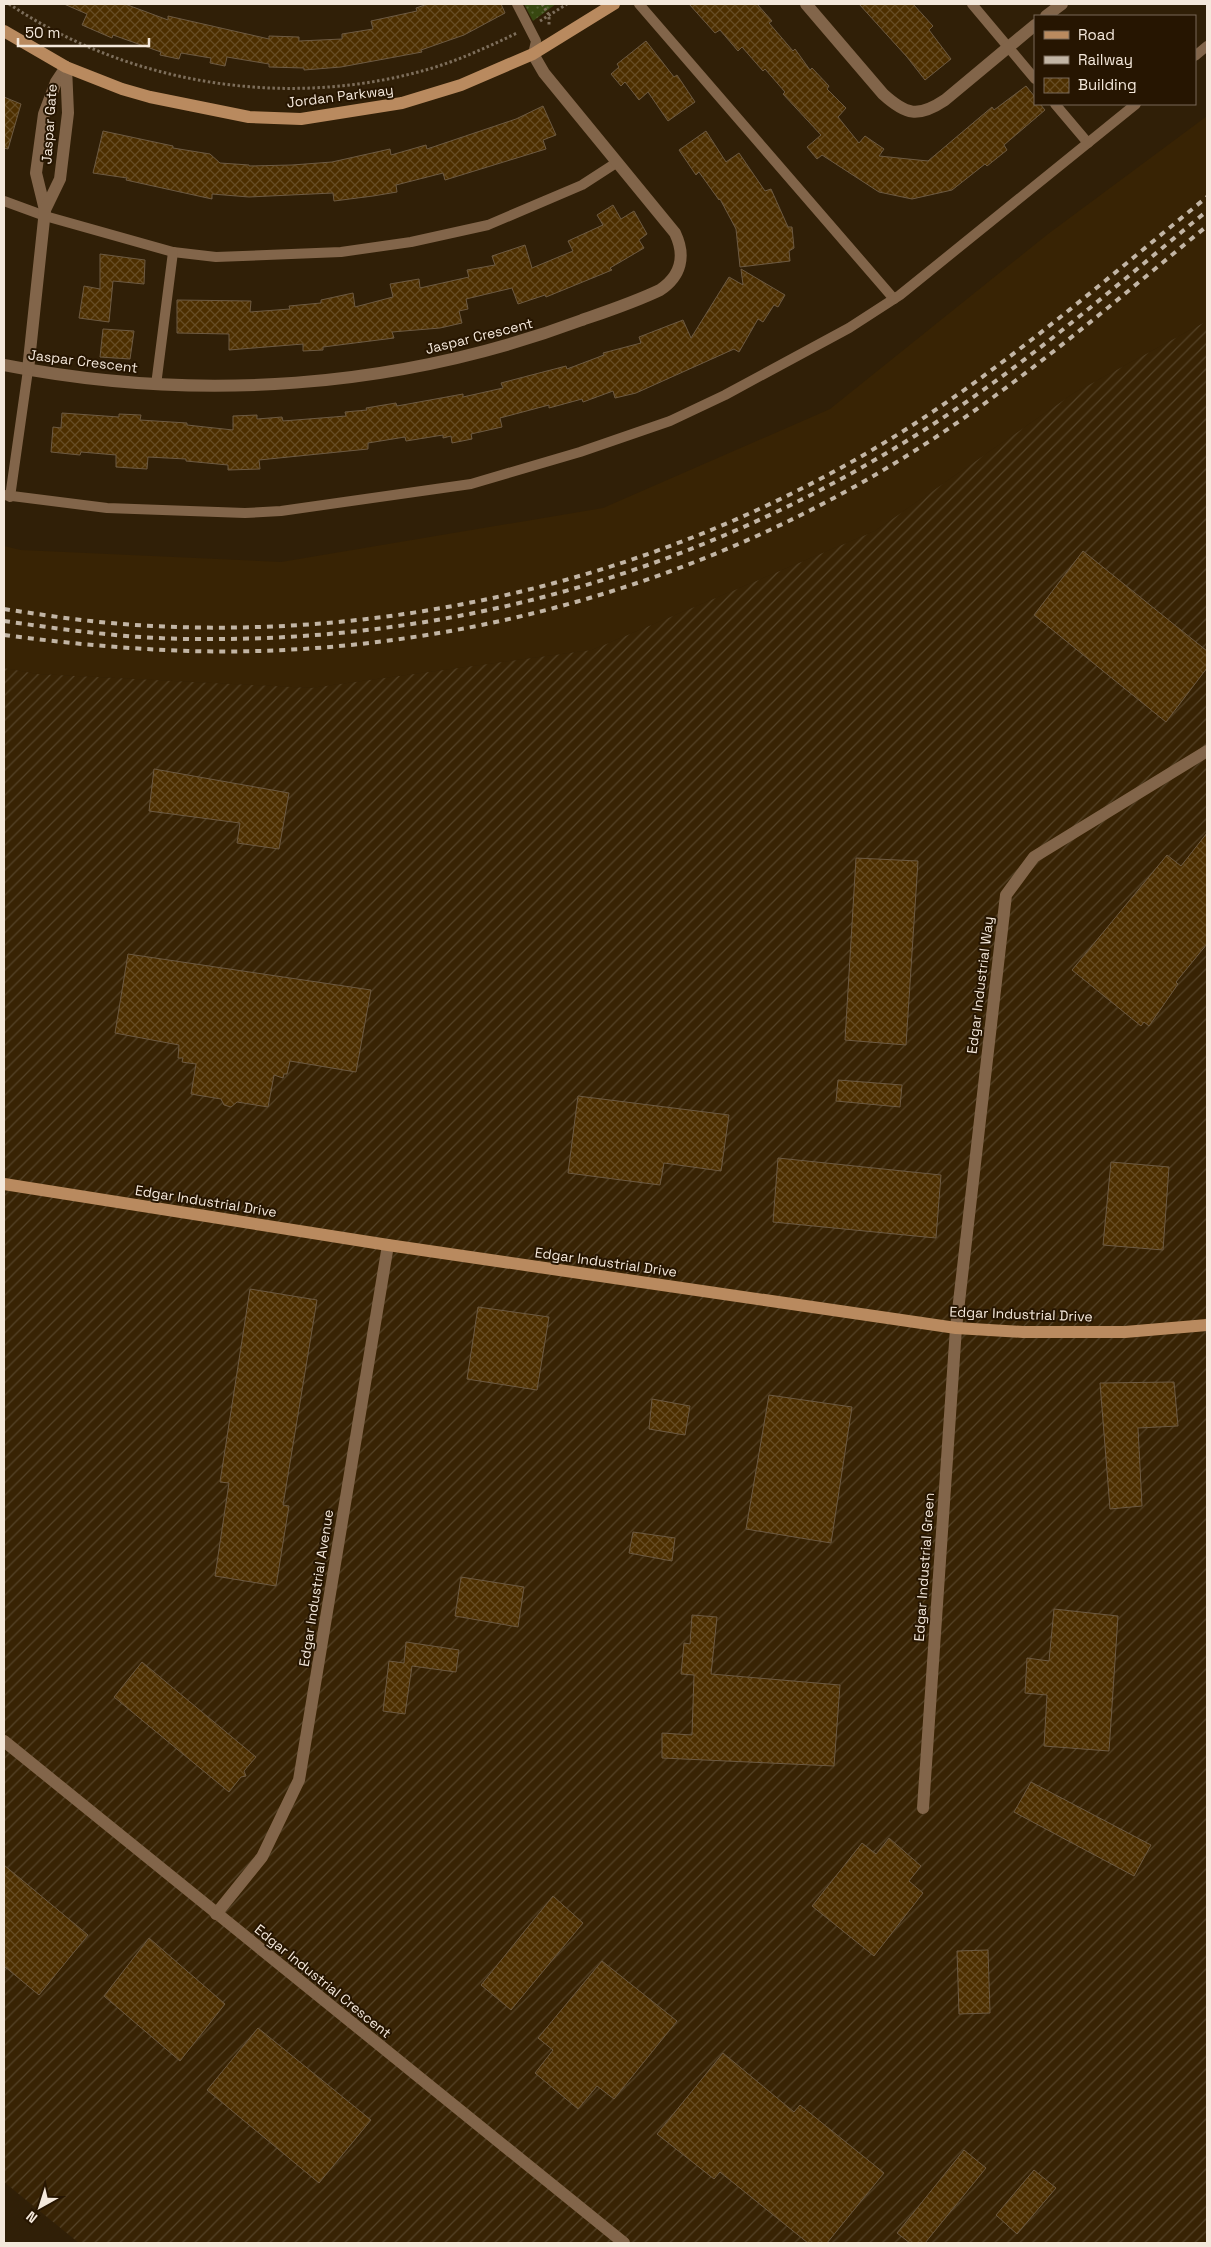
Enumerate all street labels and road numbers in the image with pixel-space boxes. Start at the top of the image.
street label: Jordan Parkway [286,81,394,111]
street label: Jaspar Gate [37,83,61,165]
street label: Jaspar Crescent [423,314,535,358]
street label: Jaspar Crescent [27,345,139,377]
street label: Edgar Industrial Way [963,915,997,1055]
street label: Edgar Industrial Drive [134,1181,278,1221]
street label: Edgar Industrial Drive [534,1243,678,1281]
street label: Edgar Industrial Drive [949,1303,1093,1325]
street label: Edgar Industrial Green [910,1492,938,1642]
street label: Edgar Industrial Avenue [295,1508,337,1668]
street label: Edgar Industrial Crescent [251,1920,395,2042]

